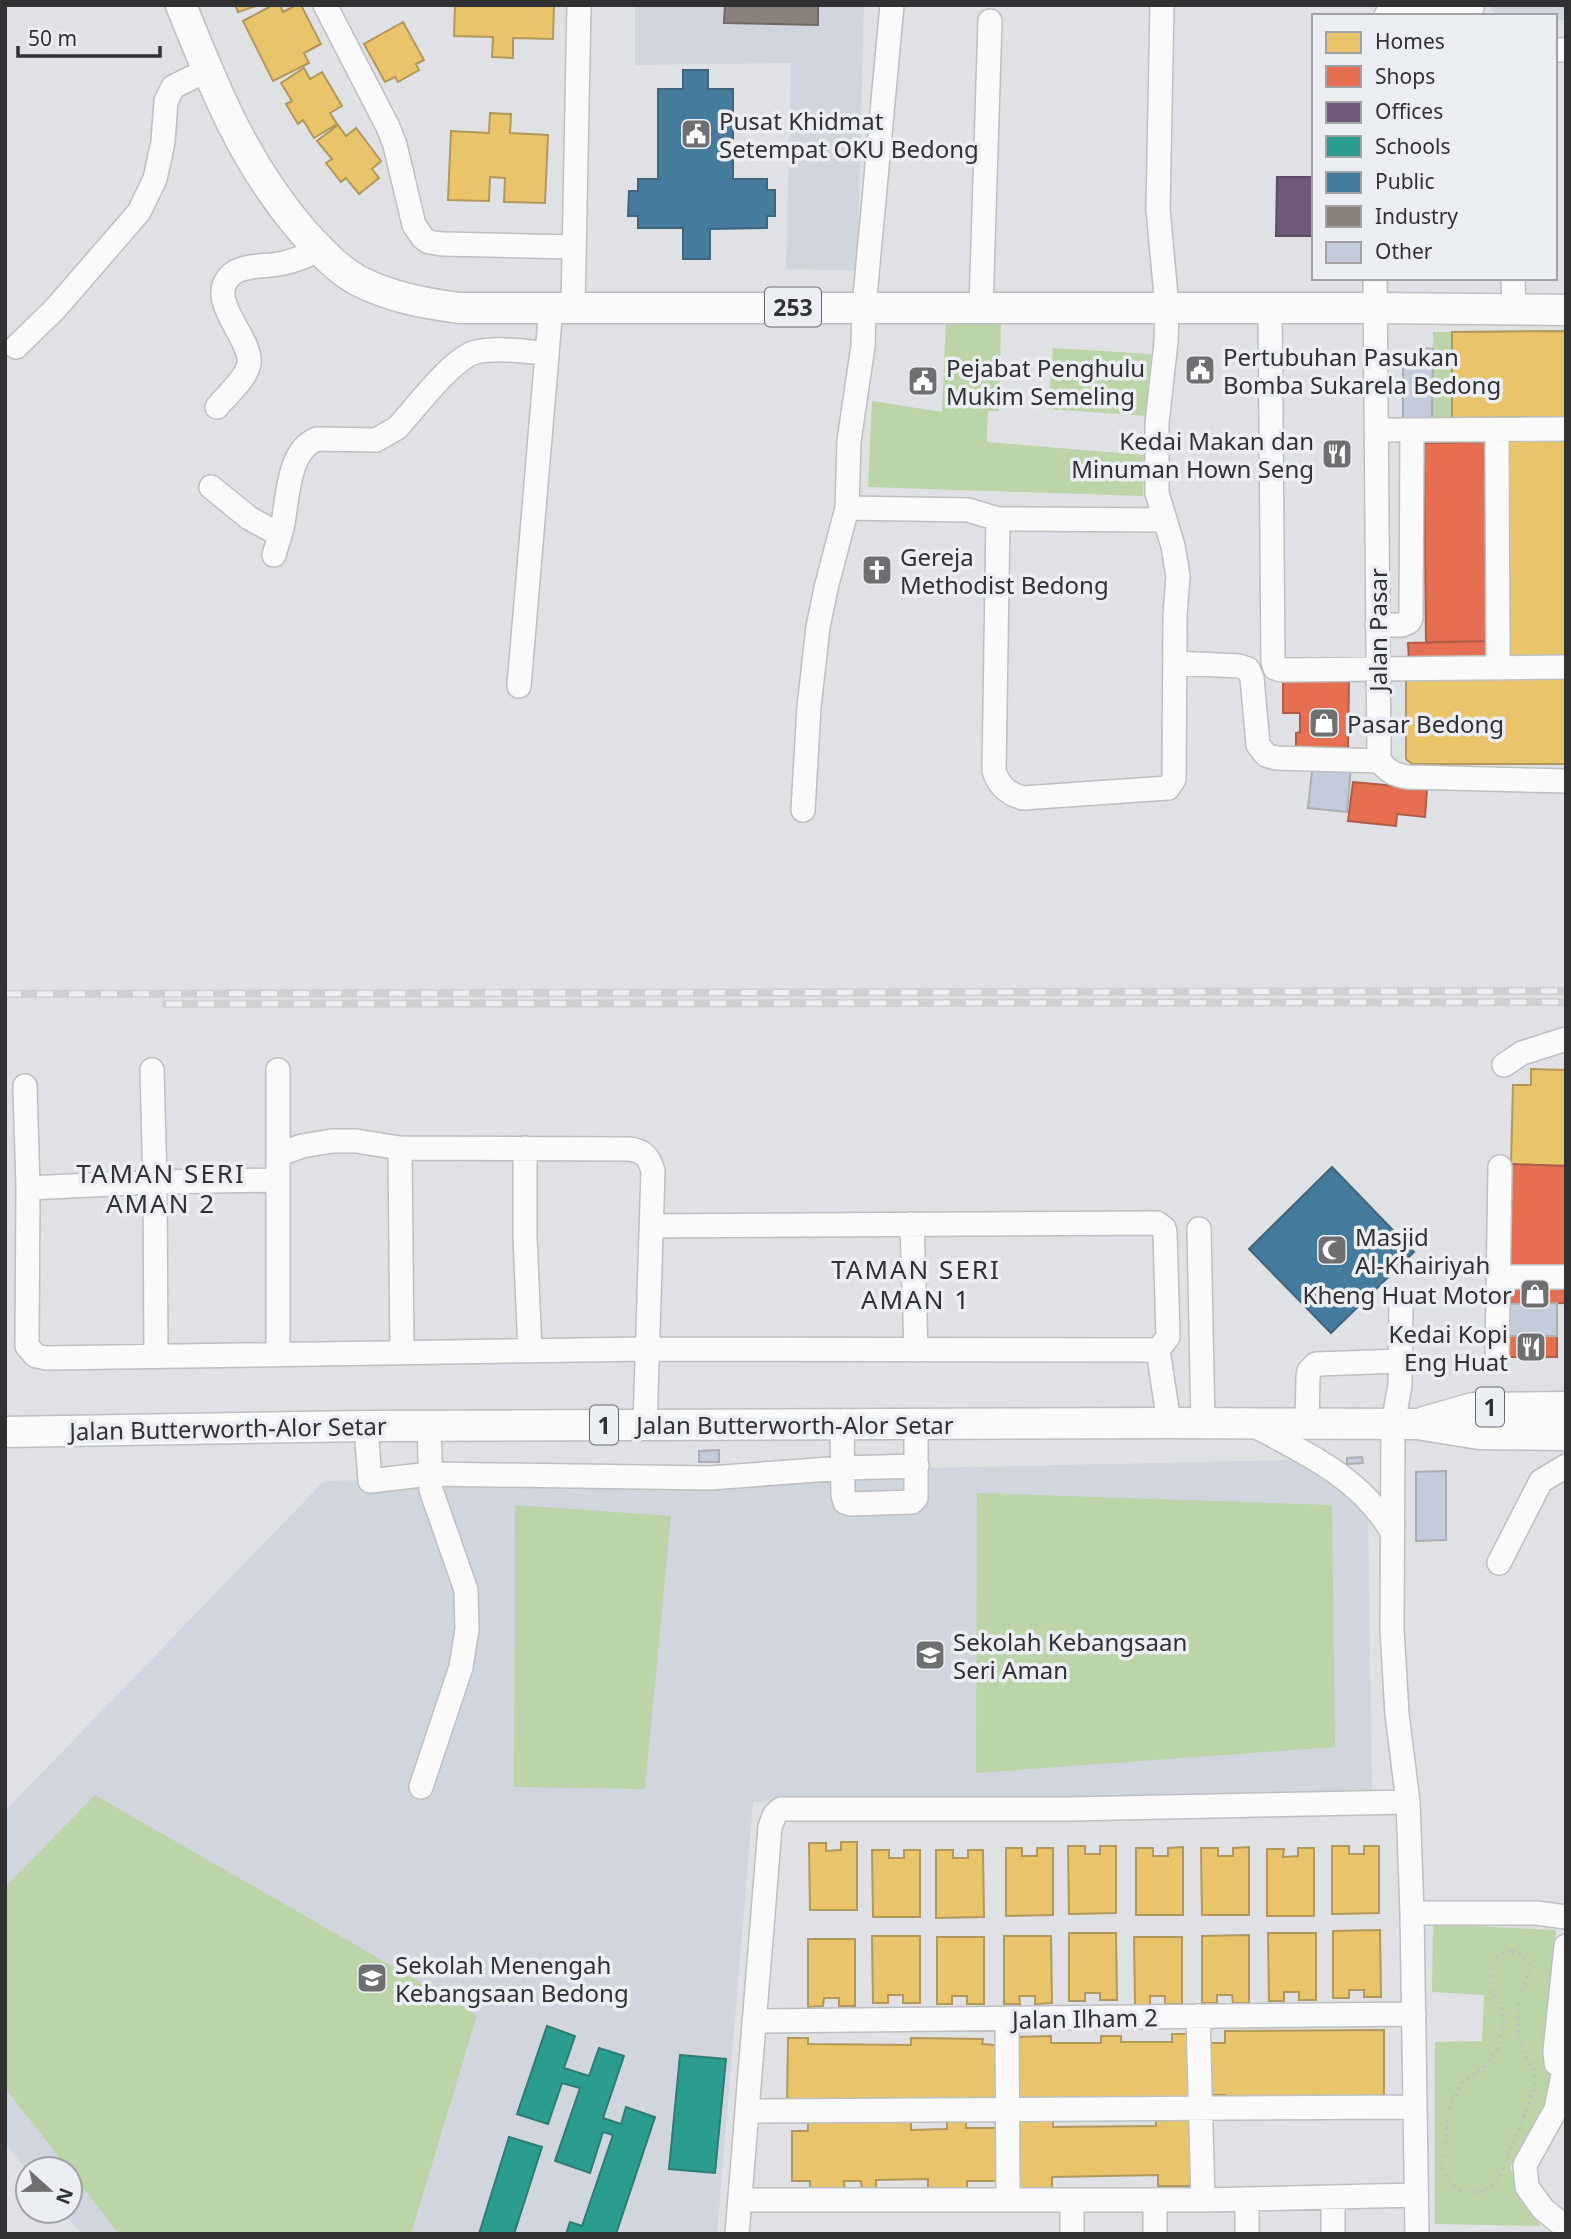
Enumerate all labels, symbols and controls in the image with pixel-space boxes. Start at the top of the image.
scale bar [18,14,159,58]
legend [1312,14,1557,280]
text: 50 m [28,24,77,52]
text: Homes [1375,27,1445,55]
text: Shops [1375,62,1435,90]
text: Offices [1375,97,1443,125]
place label: Pusat Khidmat Setempat OKU Bedong [719,104,979,165]
public building icon: Pusat Khidmat Setempat OKU Bedong [679,117,713,151]
text: Schools [1375,132,1450,160]
text: Public [1375,167,1435,195]
text: Industry [1375,202,1458,230]
text: Other [1375,237,1433,265]
road number: 253 [765,288,821,326]
place label: Pertubuhan Pasukan Bomba Sukarela Bedong [1223,340,1501,401]
place label: Pejabat Penghulu Mukim Semeling [946,351,1145,412]
public building icon: Pertubuhan Pasukan Bomba Sukarela Bedong [1183,353,1217,387]
public building icon: Pejabat Penghulu Mukim Semeling [906,364,940,398]
place label: Kedai Makan dan Minuman Hown Seng [1071,424,1314,485]
restaurant icon: Kedai Makan dan Minuman Hown Seng [1320,437,1354,471]
place label: Gereja Methodist Bedong [900,540,1109,601]
church icon: Gereja Methodist Bedong [860,553,894,587]
street label: Jalan Pasar [1361,568,1394,694]
shop icon: Pasar Bedong [1307,706,1341,740]
place label: Pasar Bedong [1347,707,1504,740]
district label: TAMAN SERI AMAN 2 [76,1155,246,1221]
place label: Masjid Al-Khairiyah [1355,1220,1490,1281]
mosque icon: Masjid Al-Khairiyah [1315,1233,1349,1267]
district label: TAMAN SERI AMAN 1 [831,1251,1001,1317]
shop icon: Kheng Huat Motor [1518,1277,1552,1311]
place label: Kheng Huat Motor [1303,1278,1512,1311]
place label: Kedai Kopi Eng Huat [1389,1317,1508,1378]
restaurant icon: Kedai Kopi Eng Huat [1514,1330,1548,1364]
road number: 1 [1476,1388,1504,1426]
road number: 1 [590,1406,618,1444]
street label: Jalan Butterworth-Alor Setar [634,1408,954,1441]
street label: Jalan Butterworth-Alor Setar [67,1409,387,1447]
place label: Sekolah Kebangsaan Seri Aman [953,1625,1187,1686]
school or university icon: Sekolah Kebangsaan Seri Aman [913,1638,947,1672]
place label: Sekolah Menengah Kebangsaan Bedong [395,1948,629,2009]
school or university icon: Sekolah Menengah Kebangsaan Bedong [355,1961,389,1995]
street label: Jalan Ilham 2 [1010,2000,1158,2036]
north arrow [14,2155,84,2225]
text: N [50,2184,80,2208]

